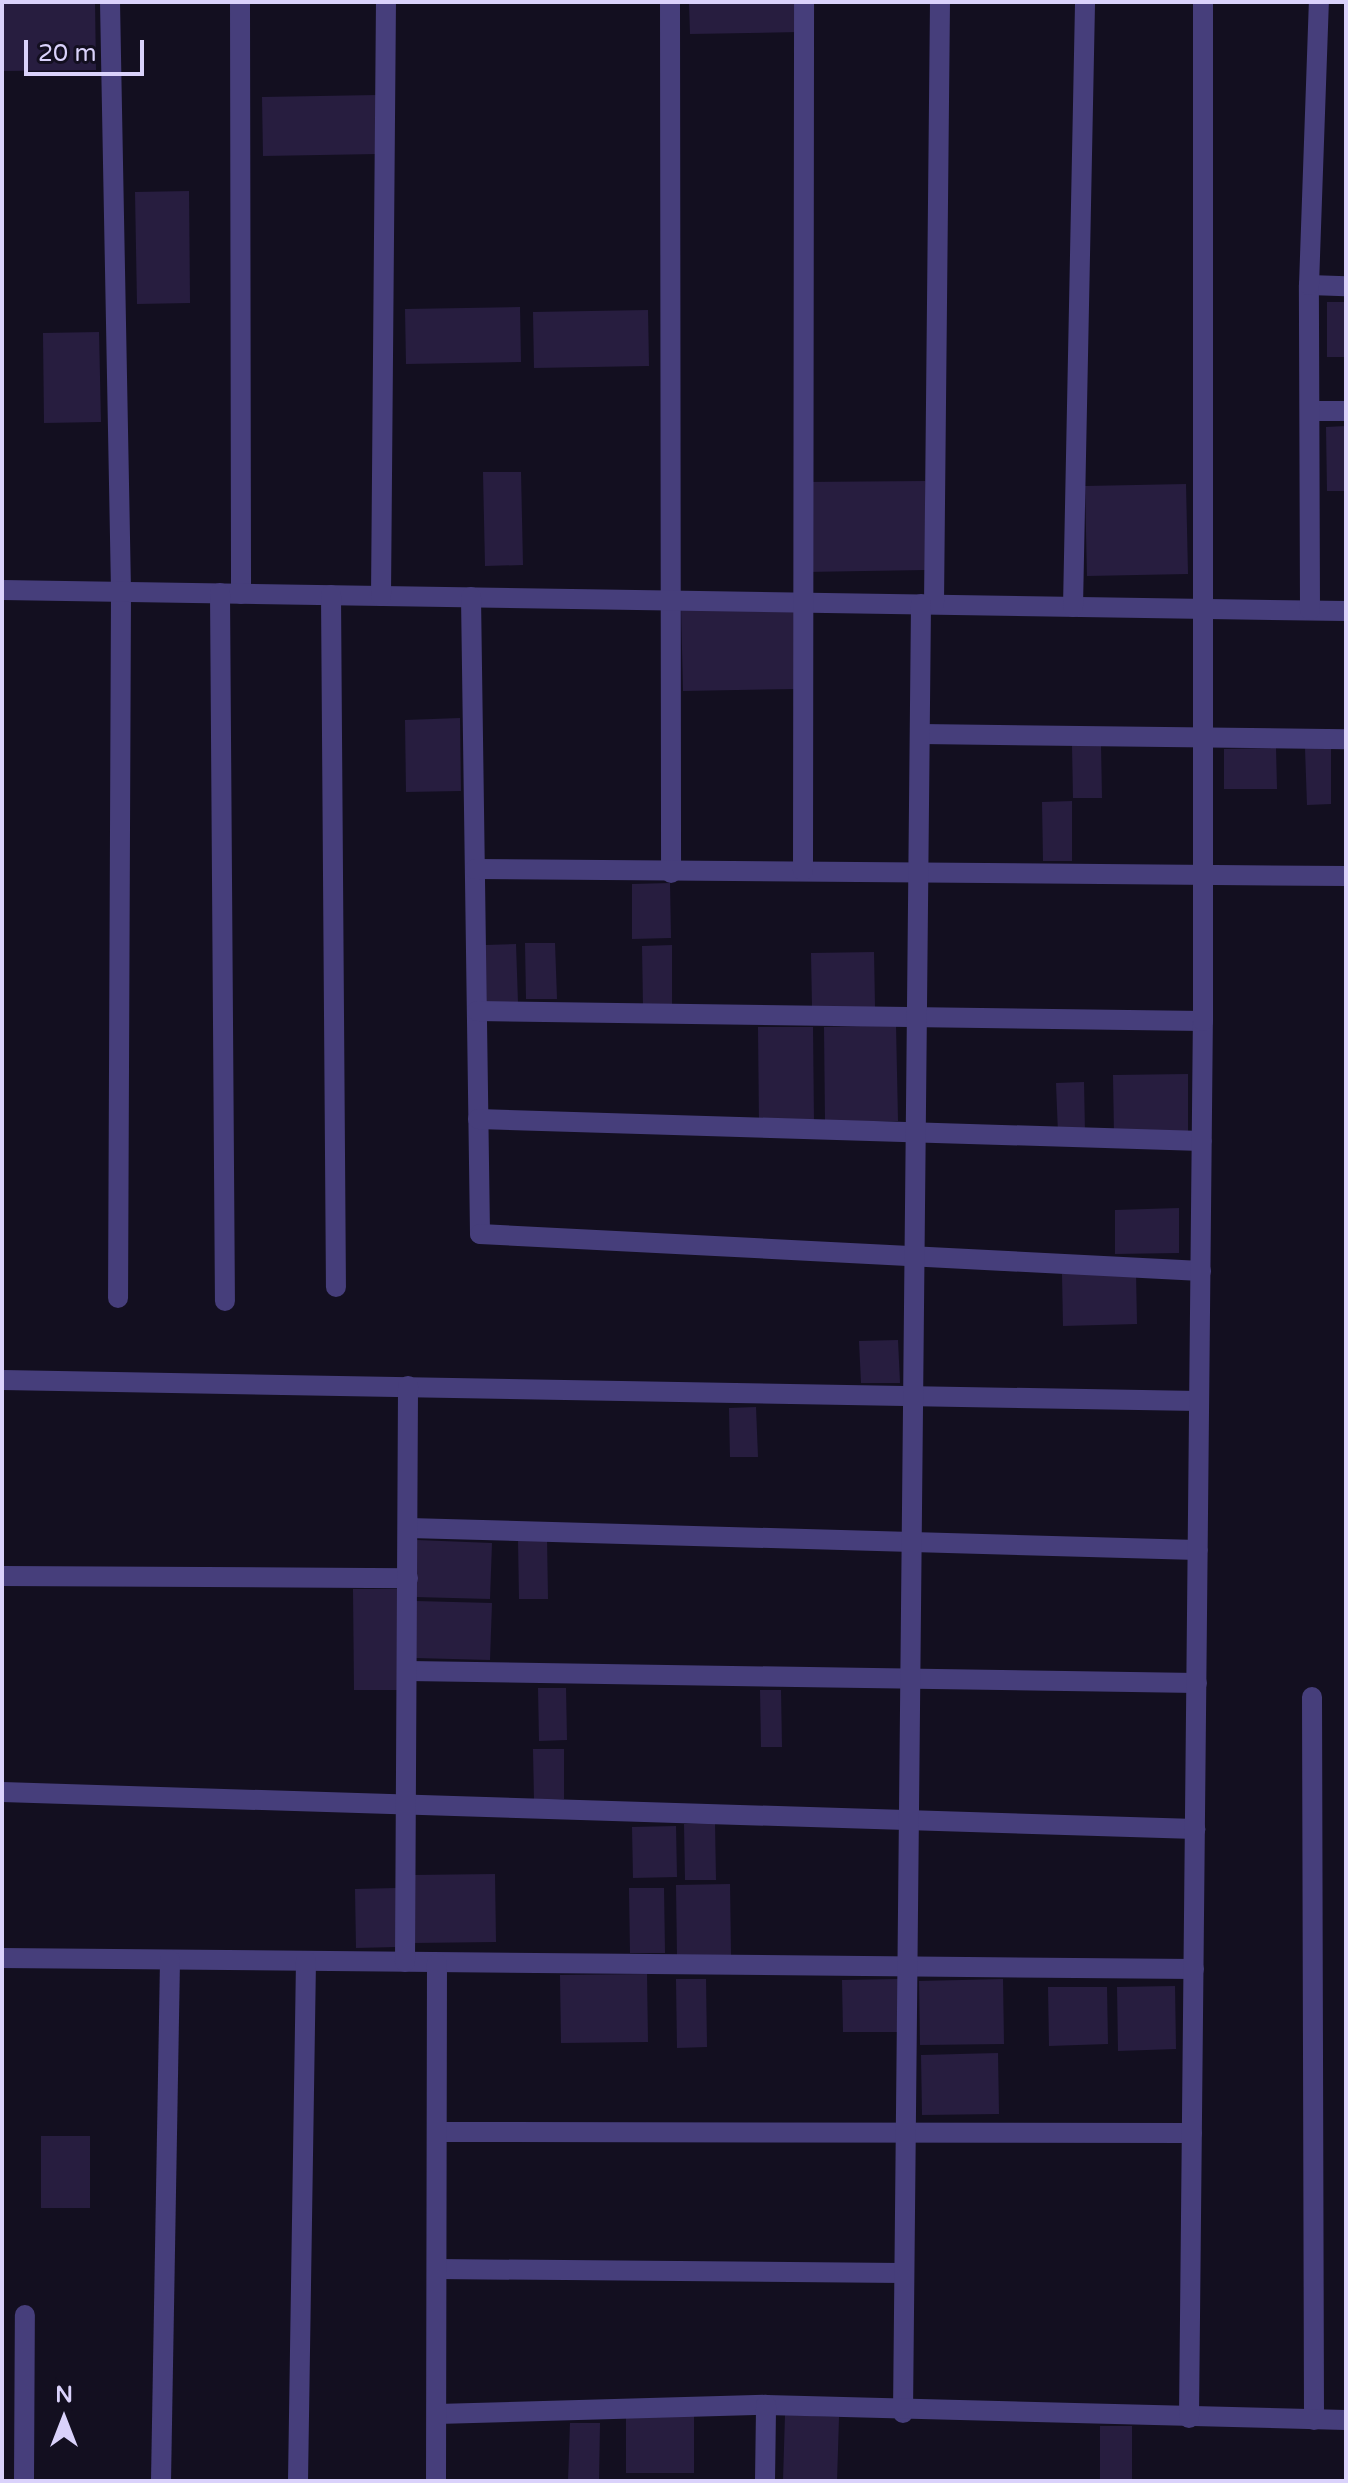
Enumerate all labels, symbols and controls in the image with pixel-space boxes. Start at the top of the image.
scale bar [28,24,148,74]
text: 20 m [38,39,96,68]
north arrow [24,2379,104,2459]
text: N [55,2382,73,2408]

